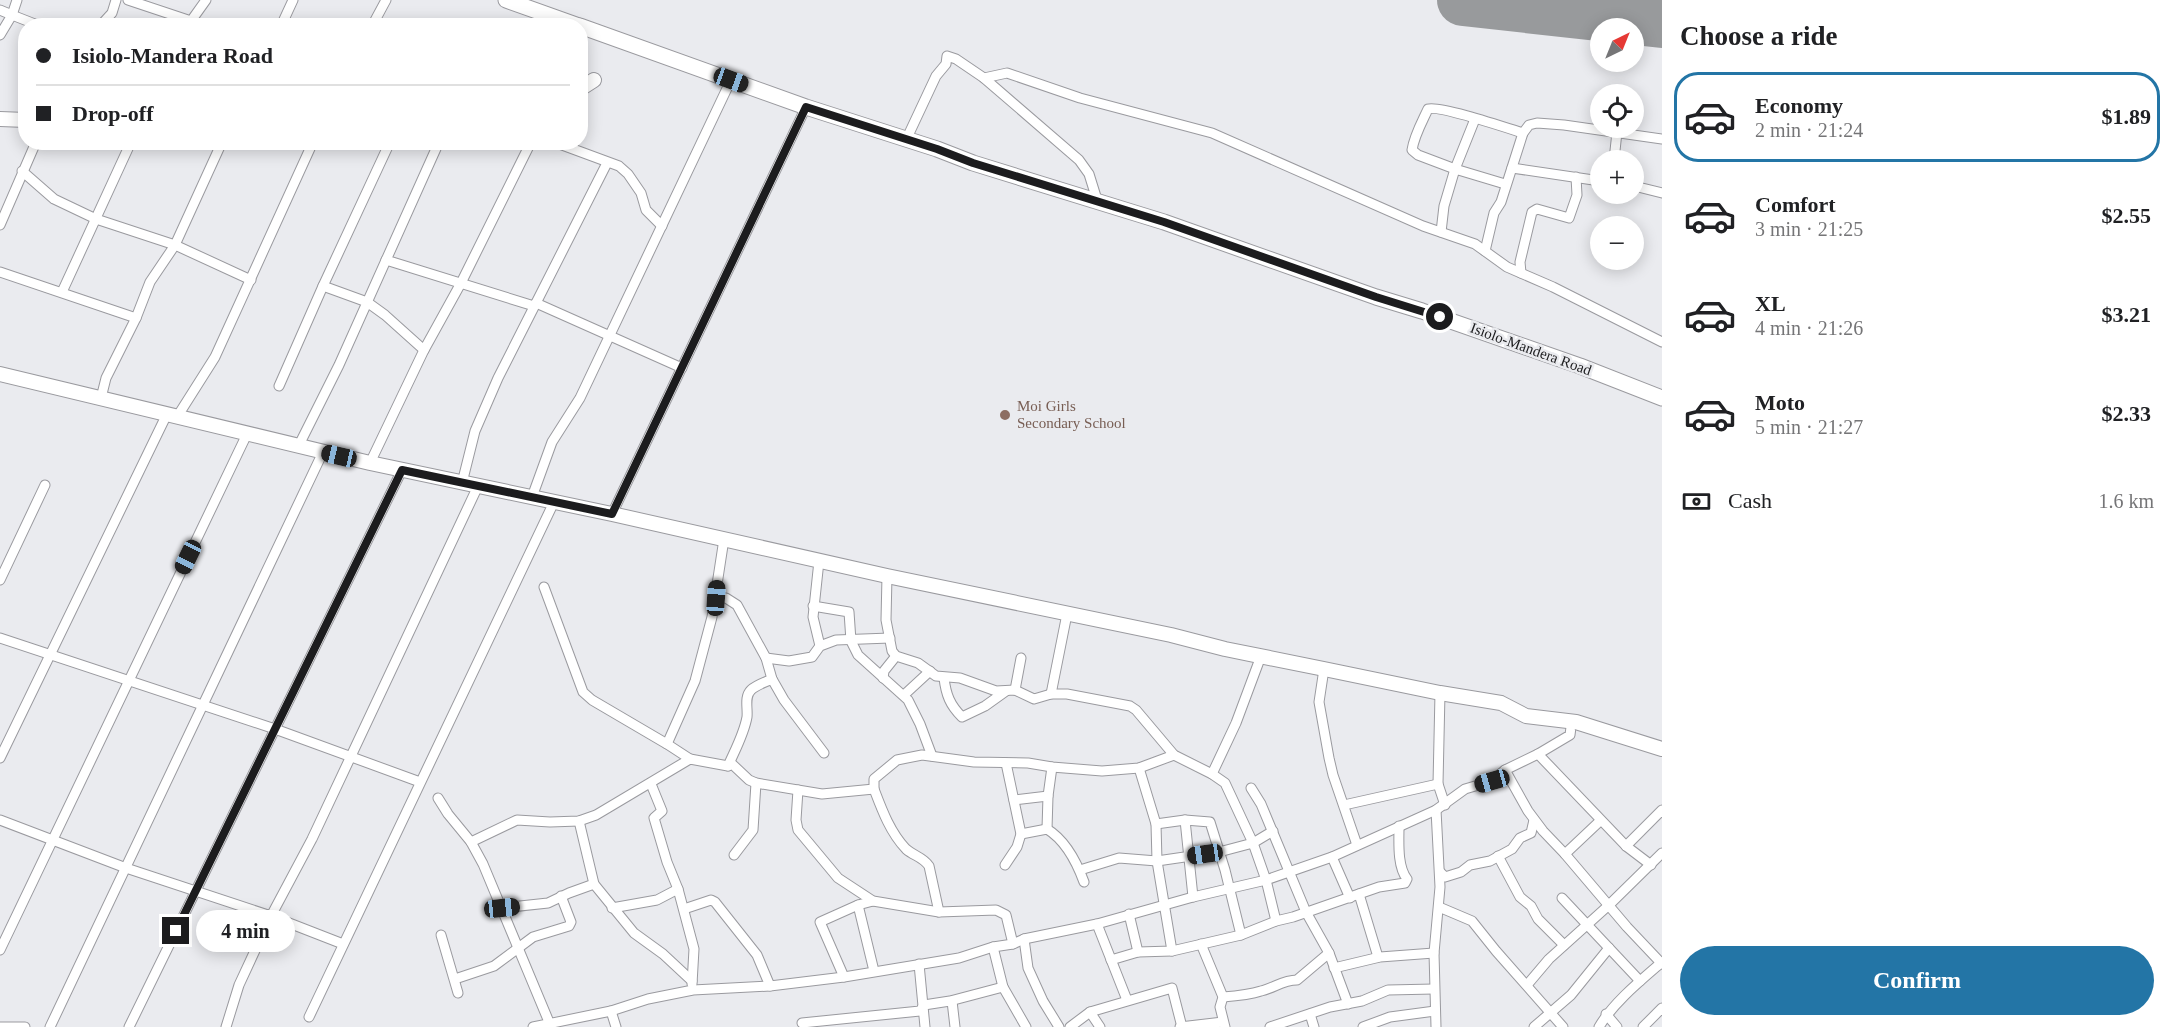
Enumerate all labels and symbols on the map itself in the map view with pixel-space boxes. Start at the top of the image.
north arrow [1590,18,1644,72]
car [711,65,751,95]
route start [1426,303,1453,330]
street label: Isiolo-Mandera Road [1468,320,1594,379]
place label: Moi Girls Secondary School [1017,398,1126,431]
marker: Moi Girls Secondary School [998,408,1012,422]
car [319,443,359,469]
car [172,537,204,577]
car [706,579,726,617]
car [1472,767,1512,795]
car [1186,843,1224,865]
car [483,897,521,919]
callout: 4 min [197,910,296,952]
route end [162,917,189,944]

